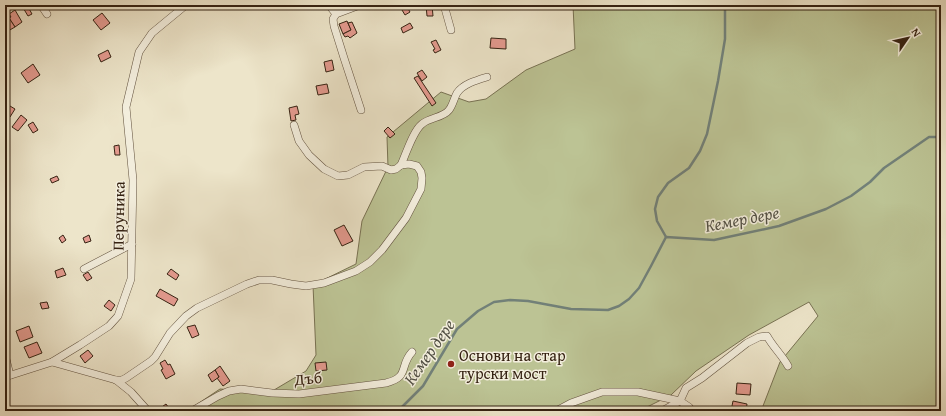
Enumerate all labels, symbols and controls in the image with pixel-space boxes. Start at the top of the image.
north arrow [888,18,928,58]
text: N [908,25,925,40]
street label: Перуника [105,181,131,251]
water label: Кемер дере [703,199,781,238]
water label: Кемер дере [397,314,460,390]
place label: Основи на стар турски мост [459,343,566,385]
marker: Основи на стар турски мост [446,359,456,369]
street label: Дъб [292,365,323,391]

